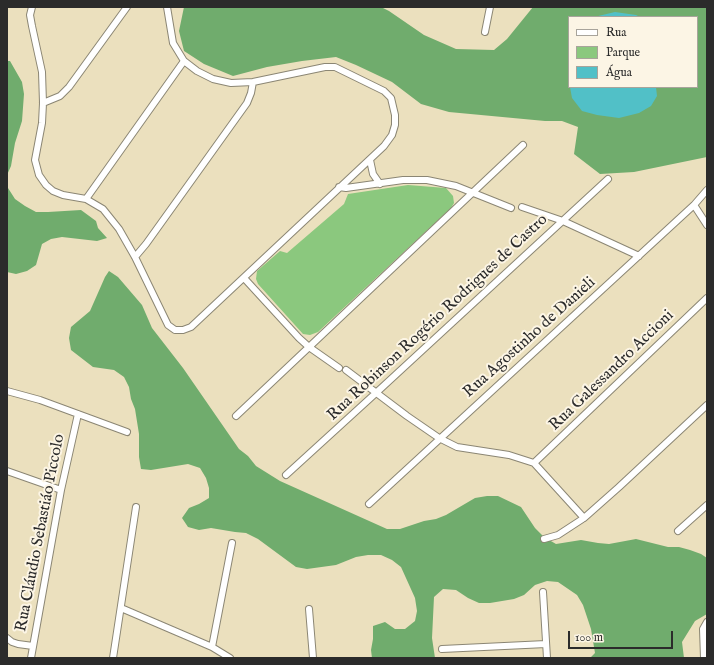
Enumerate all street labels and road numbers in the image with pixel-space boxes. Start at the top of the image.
street label: Rua Robinson Rogério Rodrigues de Castro [324,211,552,425]
street label: Rua Agostinho de Danieli [460,274,600,402]
street label: Rua Galessandro Accioni [546,307,678,435]
street label: Rua Cláudio Sebastiáo Piccolo [12,433,70,633]

